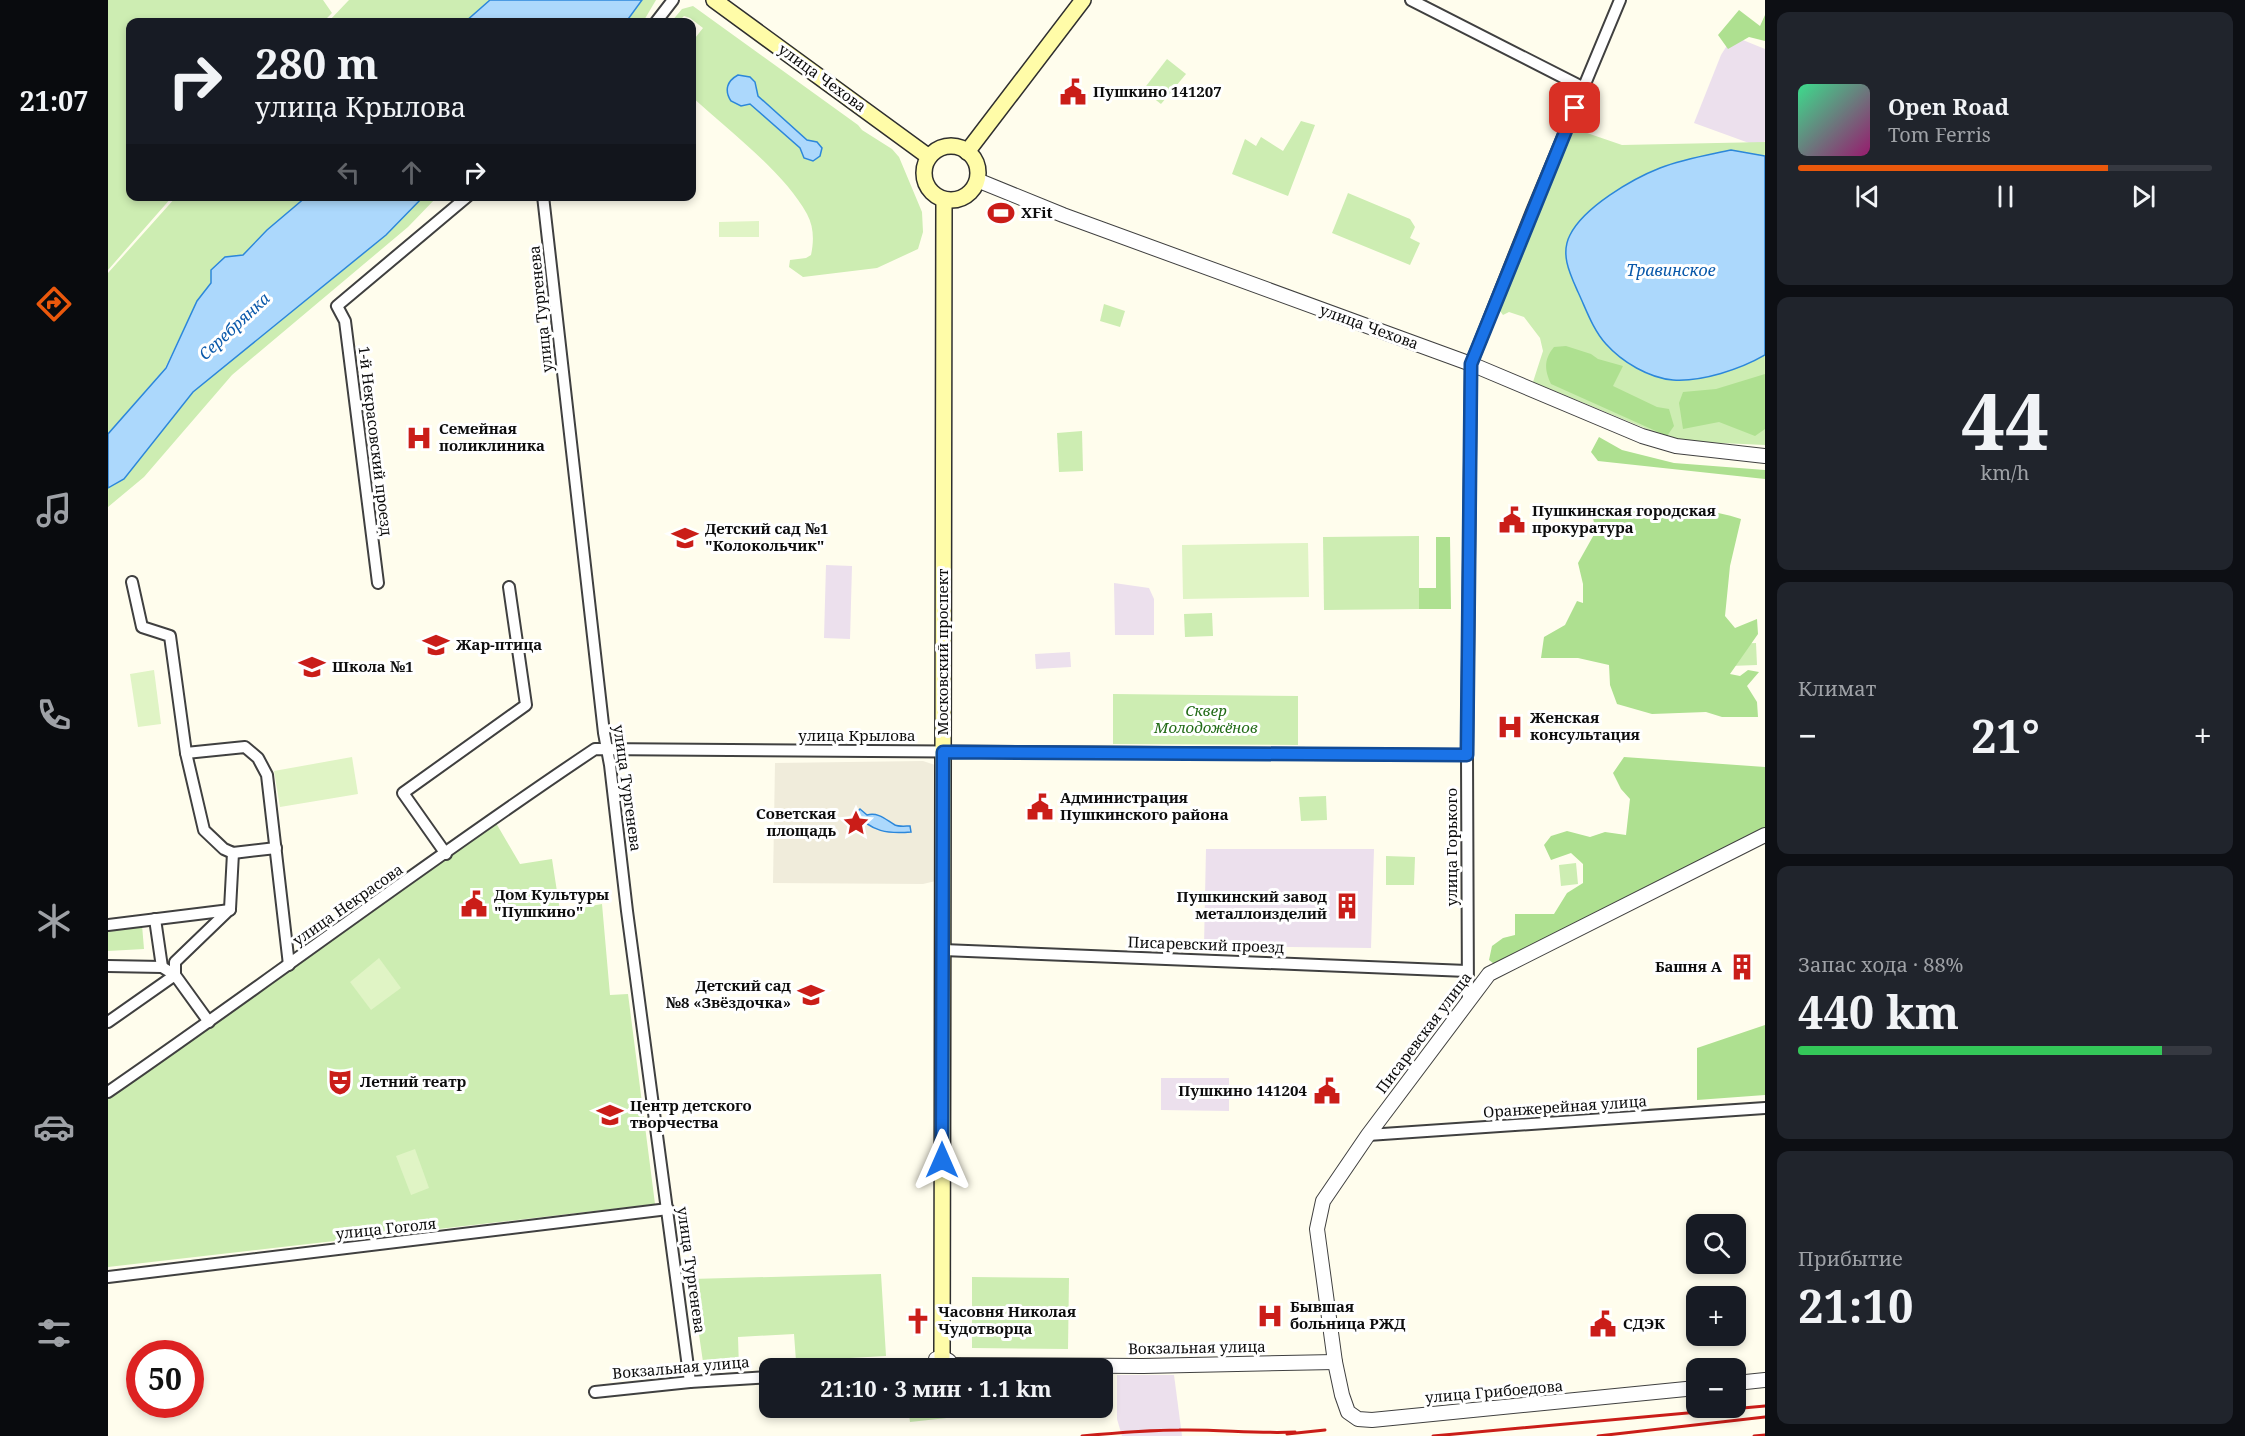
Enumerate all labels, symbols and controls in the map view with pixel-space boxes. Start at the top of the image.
text: 280 m [255,34,379,91]
street label: улица Чехова [775,39,870,116]
icon: right [156,42,234,120]
public building icon: Пушкино 141207 [1058,77,1088,107]
place label: Пушкино 141207 [1093,81,1222,101]
text: 21:07 [19,82,89,119]
pin [1549,82,1600,133]
text: улица Крылова [255,88,466,125]
icon: arrive [1558,91,1591,124]
text: Open Road [1888,91,2009,121]
text: Tom Ferris [1888,121,1991,148]
icon: left [332,156,365,189]
icon: ahead [395,156,428,189]
icon: right [458,156,491,189]
icon: previous [1851,180,1884,213]
icon: pause [1989,180,2022,213]
icon: next [2127,180,2160,213]
sports icon: XFit [986,198,1016,228]
place label: XFit [1021,202,1053,222]
street label: улица Тургенева [523,245,557,374]
water label: Травинское [1626,259,1716,281]
icon: directions [33,283,75,325]
water label: Серебрянка [194,287,274,365]
street label: улица Чехова [1317,299,1422,353]
street label: 1-й Некрасовский проезд [354,345,398,537]
text: 44 [1961,367,2049,473]
place label: Семейная поликлиника [439,418,545,455]
hospital icon: Семейная поликлиника [404,423,434,453]
text: km/h [1980,459,2030,486]
icon: music [33,489,75,531]
place label: Пушкинская городская прокуратура [1532,500,1716,537]
public building icon: Пушкинская городская прокуратура [1497,505,1527,535]
place label: Детский сад №1 "Колокольчик" [705,518,828,555]
school or university icon: Детский сад №1 "Колокольчик" [670,523,700,553]
street label: Московский проспект [932,569,952,735]
school or university icon: Жар-птица [421,630,451,660]
place label: Жар-птица [456,634,542,654]
school or university icon: Школа №1 [297,652,327,682]
place label: Школа №1 [332,656,414,676]
text: Климат [1798,675,1876,702]
icon: phone [33,694,75,736]
park label: Сквер Молодожёнов [1153,700,1258,737]
text: 21° [1971,705,2040,766]
place label: Женская консультация [1530,707,1640,744]
hospital icon: Женская консультация [1495,712,1525,742]
text: − [1798,713,1817,758]
text: + [2194,713,2212,758]
street label: улица Тургенева [609,723,647,852]
street label: улица Крылова [798,725,916,745]
place label: Администрация Пушкинского района [1060,787,1229,824]
street label: улица Горького [1441,788,1461,906]
public building icon: Администрация Пушкинского района [1025,792,1055,822]
place label: Советская площадь [756,803,836,840]
place icon: Советская площадь [841,808,871,838]
street label: улица Некрасова [288,859,406,950]
place label: Дом Культуры "Пушкино" [494,884,609,921]
place label: Пушкинский завод металлоизделий [1177,886,1328,923]
public building icon: Дом Культуры "Пушкино" [459,889,489,919]
building icon: Пушкинский завод металлоизделий [1332,891,1362,921]
icon: climate [33,900,75,942]
street label: Писаревский проезд [1127,931,1285,957]
text: Запас хода · 88% [1798,951,1963,978]
building icon: Башня А [1727,952,1757,982]
place label: Башня А [1655,956,1723,976]
street label: Писаревская улица [1371,968,1476,1097]
place label: Детский сад №8 «Звёздочка» [666,975,792,1012]
school or university icon: Детский сад №8 «Звёздочка» [796,980,826,1010]
text: 440 km [1798,981,1959,1042]
theatre icon: Летний театр [325,1067,355,1097]
place label: Летний театр [360,1071,466,1091]
public building icon: Пушкино 141204 [1312,1076,1342,1106]
place label: Пушкино 141204 [1178,1080,1308,1100]
street label: Оранжерейная улица [1482,1090,1648,1122]
place label: Центр детского творчества [630,1095,752,1132]
school or university icon: Центр детского творчества [595,1100,625,1130]
icon: car [33,1106,75,1148]
position arrow [910,1128,974,1192]
street label: улица Тургенева [673,1205,711,1334]
street label: улица Гоголя [335,1213,437,1243]
map controls [1686,1214,1746,1418]
button: search [1686,1214,1746,1274]
text: Прибытие [1798,1245,1903,1272]
text: 21:10 [1798,1275,1913,1336]
button: + [1686,1286,1746,1346]
place label: Бывшая больница РЖД [1290,1296,1406,1333]
place label: Часовня Николая Чудотворца [938,1301,1076,1338]
hospital icon: Бывшая больница РЖД [1255,1301,1285,1331]
church icon: Часовня Николая Чудотворца [903,1306,933,1336]
public building icon: СДЭК [1588,1309,1618,1339]
icon: filters [33,1312,75,1354]
place label: СДЭК [1623,1313,1665,1333]
street label: Вокзальная улица [1128,1336,1266,1358]
speed limit sign: 50 [126,1340,204,1418]
street label: Вокзальная улица [611,1351,750,1383]
button: − [1686,1358,1746,1418]
text: 21:10 · 3 мин · 1.1 km [820,1373,1052,1403]
street label: улица Грибоедова [1424,1375,1564,1407]

